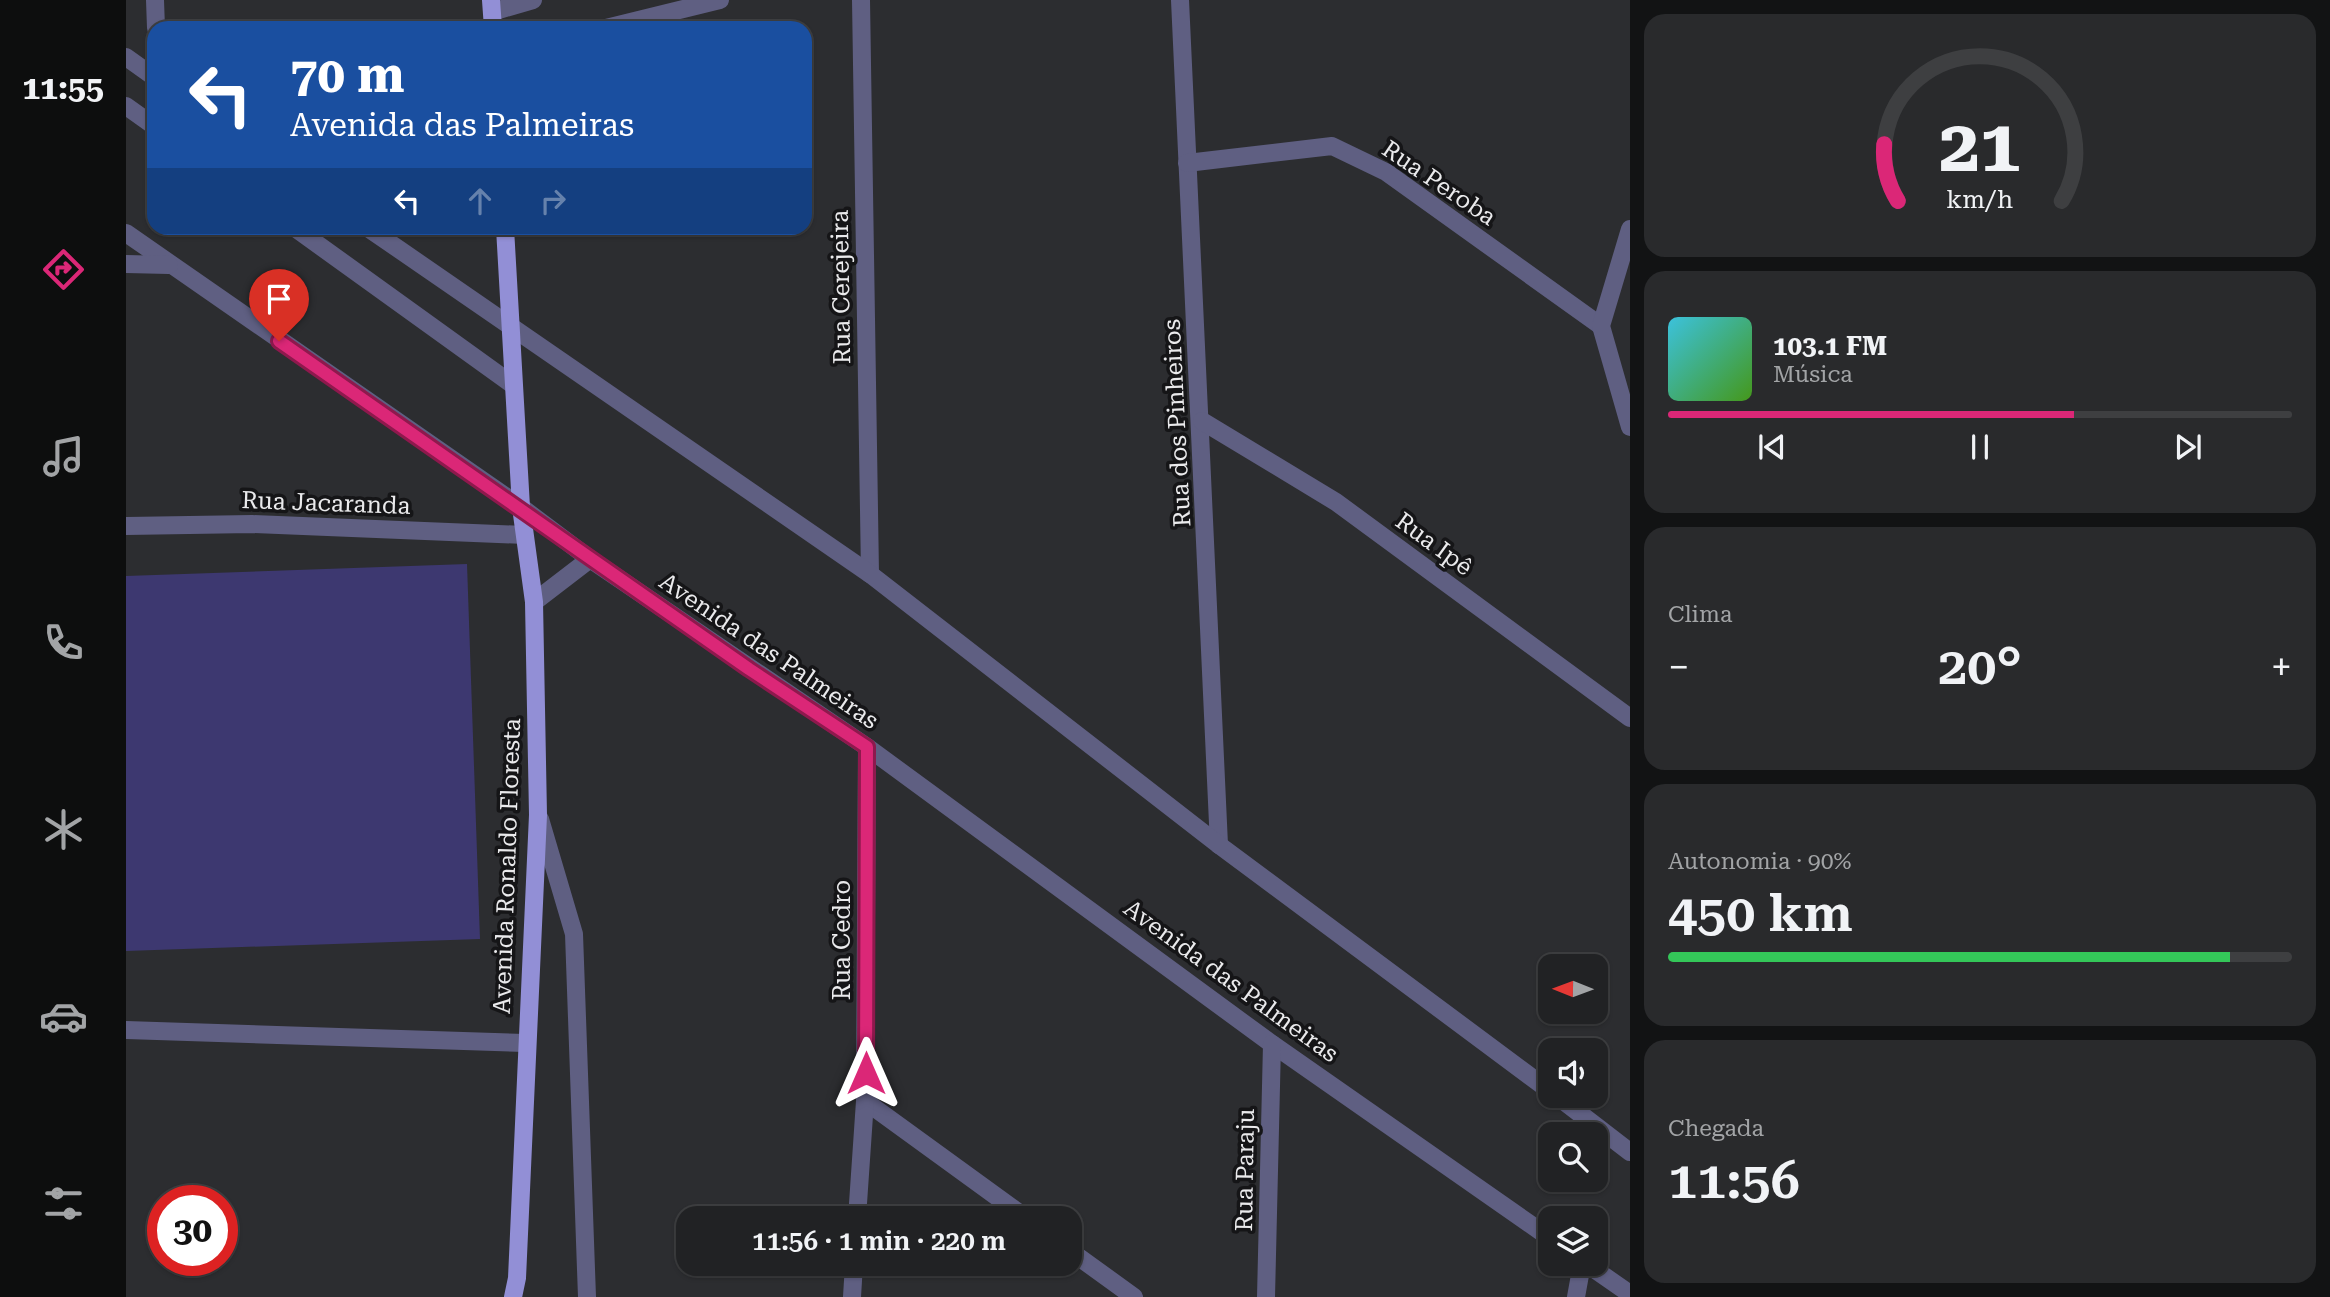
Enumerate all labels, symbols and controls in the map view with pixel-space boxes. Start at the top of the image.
text: 70 m [290,47,405,104]
icon: left [175,49,266,140]
text: 11:55 [22,69,104,107]
text: 21 [1939,105,2021,190]
text: Avenida das Palmeiras [290,106,634,144]
street label: Rua Peroba [1377,135,1501,231]
icon: left [388,182,426,220]
icon: ahead [461,182,499,220]
icon: right [534,182,572,220]
text: km/h [1947,185,2013,214]
street label: Rua Cerejeira [826,210,856,364]
icon: directions [39,245,88,294]
pin [249,269,309,341]
icon: arrive [260,280,298,318]
street label: Rua dos Pinheiros [1158,318,1196,528]
text: 103.1 FM [1773,331,1887,361]
text: Música [1773,361,1853,388]
icon: previous [1753,428,1791,466]
icon: pause [1961,428,1999,466]
icon: next [2169,428,2207,466]
icon: music [39,432,88,481]
street label: Rua Jacaranda [241,486,411,520]
street label: Rua Ipê [1390,507,1478,581]
street label: Avenida das Palmeiras [654,567,884,735]
text: Clima [1668,601,1732,628]
icon: phone [39,618,88,667]
text: 20° [1938,636,2022,697]
text: − [1668,645,1689,689]
text: + [2271,645,2292,689]
street label: Avenida Ronaldo Floresta [488,718,526,1014]
icon: climate [39,805,88,854]
text: Autonomia · 90% [1668,848,1852,875]
street label: Rua Cedro [828,880,856,1000]
text: 450 km [1668,883,1853,944]
street label: Avenida das Palmeiras [1118,894,1344,1068]
north arrow [1538,954,1608,1024]
map controls [1538,954,1608,1276]
icon: car [39,992,88,1041]
position arrow [829,1036,903,1110]
button: sound [1538,1038,1608,1108]
street label: Rua Paraju [1230,1108,1260,1232]
text: Chegada [1668,1115,1764,1142]
button: search [1538,1122,1608,1192]
text: 11:56 [1668,1150,1800,1211]
icon: filters [39,1179,88,1228]
speed limit sign: 30 [147,1185,238,1276]
button: layers [1538,1206,1608,1276]
text: 11:56 · 1 min · 220 m [752,1226,1006,1256]

